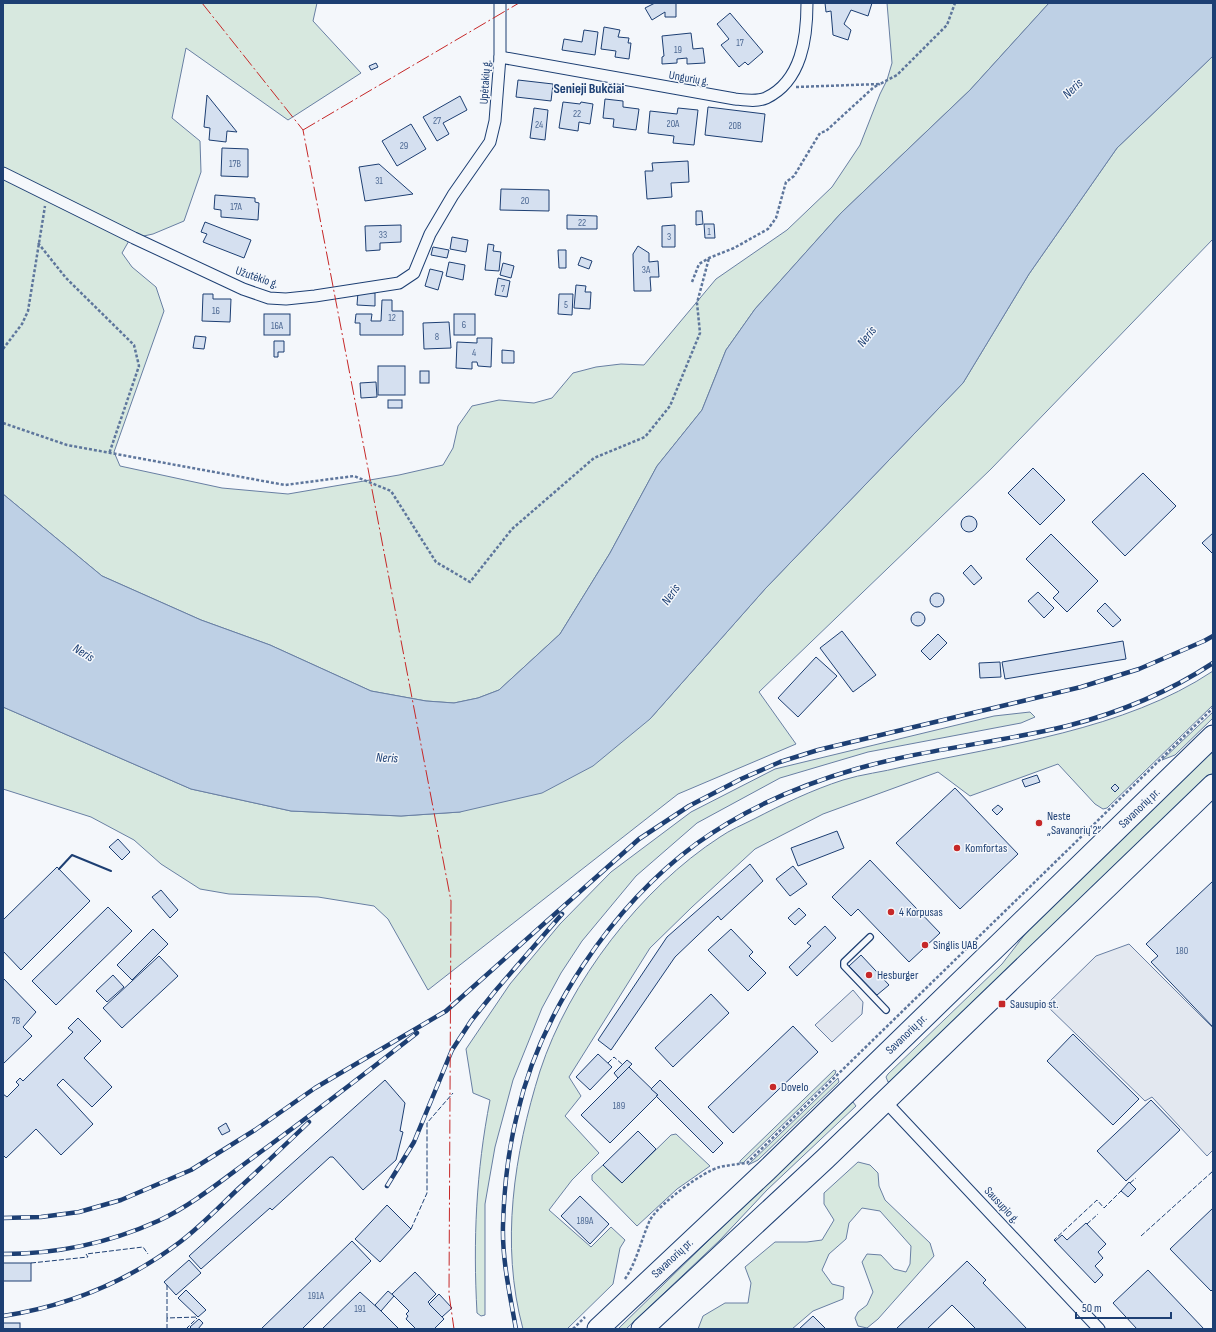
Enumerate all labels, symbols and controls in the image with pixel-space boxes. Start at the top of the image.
house number: 17 [736,37,744,49]
house number: 19 [674,44,682,56]
street label: Upėtakių g. [476,59,495,105]
street label: Ungurių g. [668,68,710,89]
water label: Neris [1059,75,1087,102]
district label: Senieji Bukčiai [554,80,625,97]
house number: 22 [573,108,581,120]
house number: 27 [433,115,441,127]
house number: 20A [667,118,680,130]
house number: 24 [535,119,543,131]
house number: 20B [728,120,742,132]
house number: 29 [400,140,408,152]
house number: 17B [229,158,242,170]
house number: 31 [375,175,383,187]
house number: 20 [521,195,529,207]
house number: 17A [230,201,243,213]
house number: 22 [578,217,586,229]
house number: 1 [707,226,711,238]
house number: 33 [379,229,387,241]
house number: 3 [667,231,671,243]
street label: Užutėkio g. [233,263,280,292]
house number: 3A [642,264,651,276]
house number: 7 [501,283,505,295]
house number: 5 [564,299,568,311]
house number: 16 [212,305,220,317]
house number: 12 [388,312,396,324]
house number: 6 [462,319,466,331]
house number: 16A [271,320,284,332]
water label: Neris [854,323,880,350]
house number: 8 [435,331,439,343]
house number: 4 [472,347,476,359]
water label: Neris [658,581,684,608]
water label: Neris [70,640,97,666]
water label: Neris [376,750,399,766]
street label: Savanorių pr. [1116,785,1163,832]
place label: Neste „Savanorių 2“ [1047,809,1101,838]
marker: Neste „Savanorių 2“ [1034,818,1044,828]
place label: Komfortas [965,841,1007,856]
marker: Komfortas [952,843,962,853]
place label: 4 Korpusas [899,905,943,920]
marker: 4 Korpusas [886,907,896,917]
place label: Singlis UAB [933,938,978,953]
marker: Singlis UAB [920,940,930,950]
house number: 180 [1176,945,1188,957]
place label: Hesburger [877,968,919,983]
marker: Hesburger [864,970,874,980]
place label: Sausupio st. [1010,997,1059,1012]
marker: Sausupio st. [997,999,1007,1009]
street label: Savanorių pr. [883,1011,930,1058]
house number: 7B [12,1015,21,1027]
place label: Dovelo [781,1080,808,1095]
marker: Dovelo [768,1082,778,1092]
house number: 189 [613,1100,625,1112]
street label: Sausupio g. [981,1184,1023,1227]
house number: 189A [577,1215,594,1227]
street label: Savanorių pr. [648,1235,696,1281]
house number: 191A [308,1290,325,1302]
scale bar [1076,1294,1171,1320]
text: 50 m [1082,1301,1102,1316]
house number: 191 [354,1303,366,1315]

